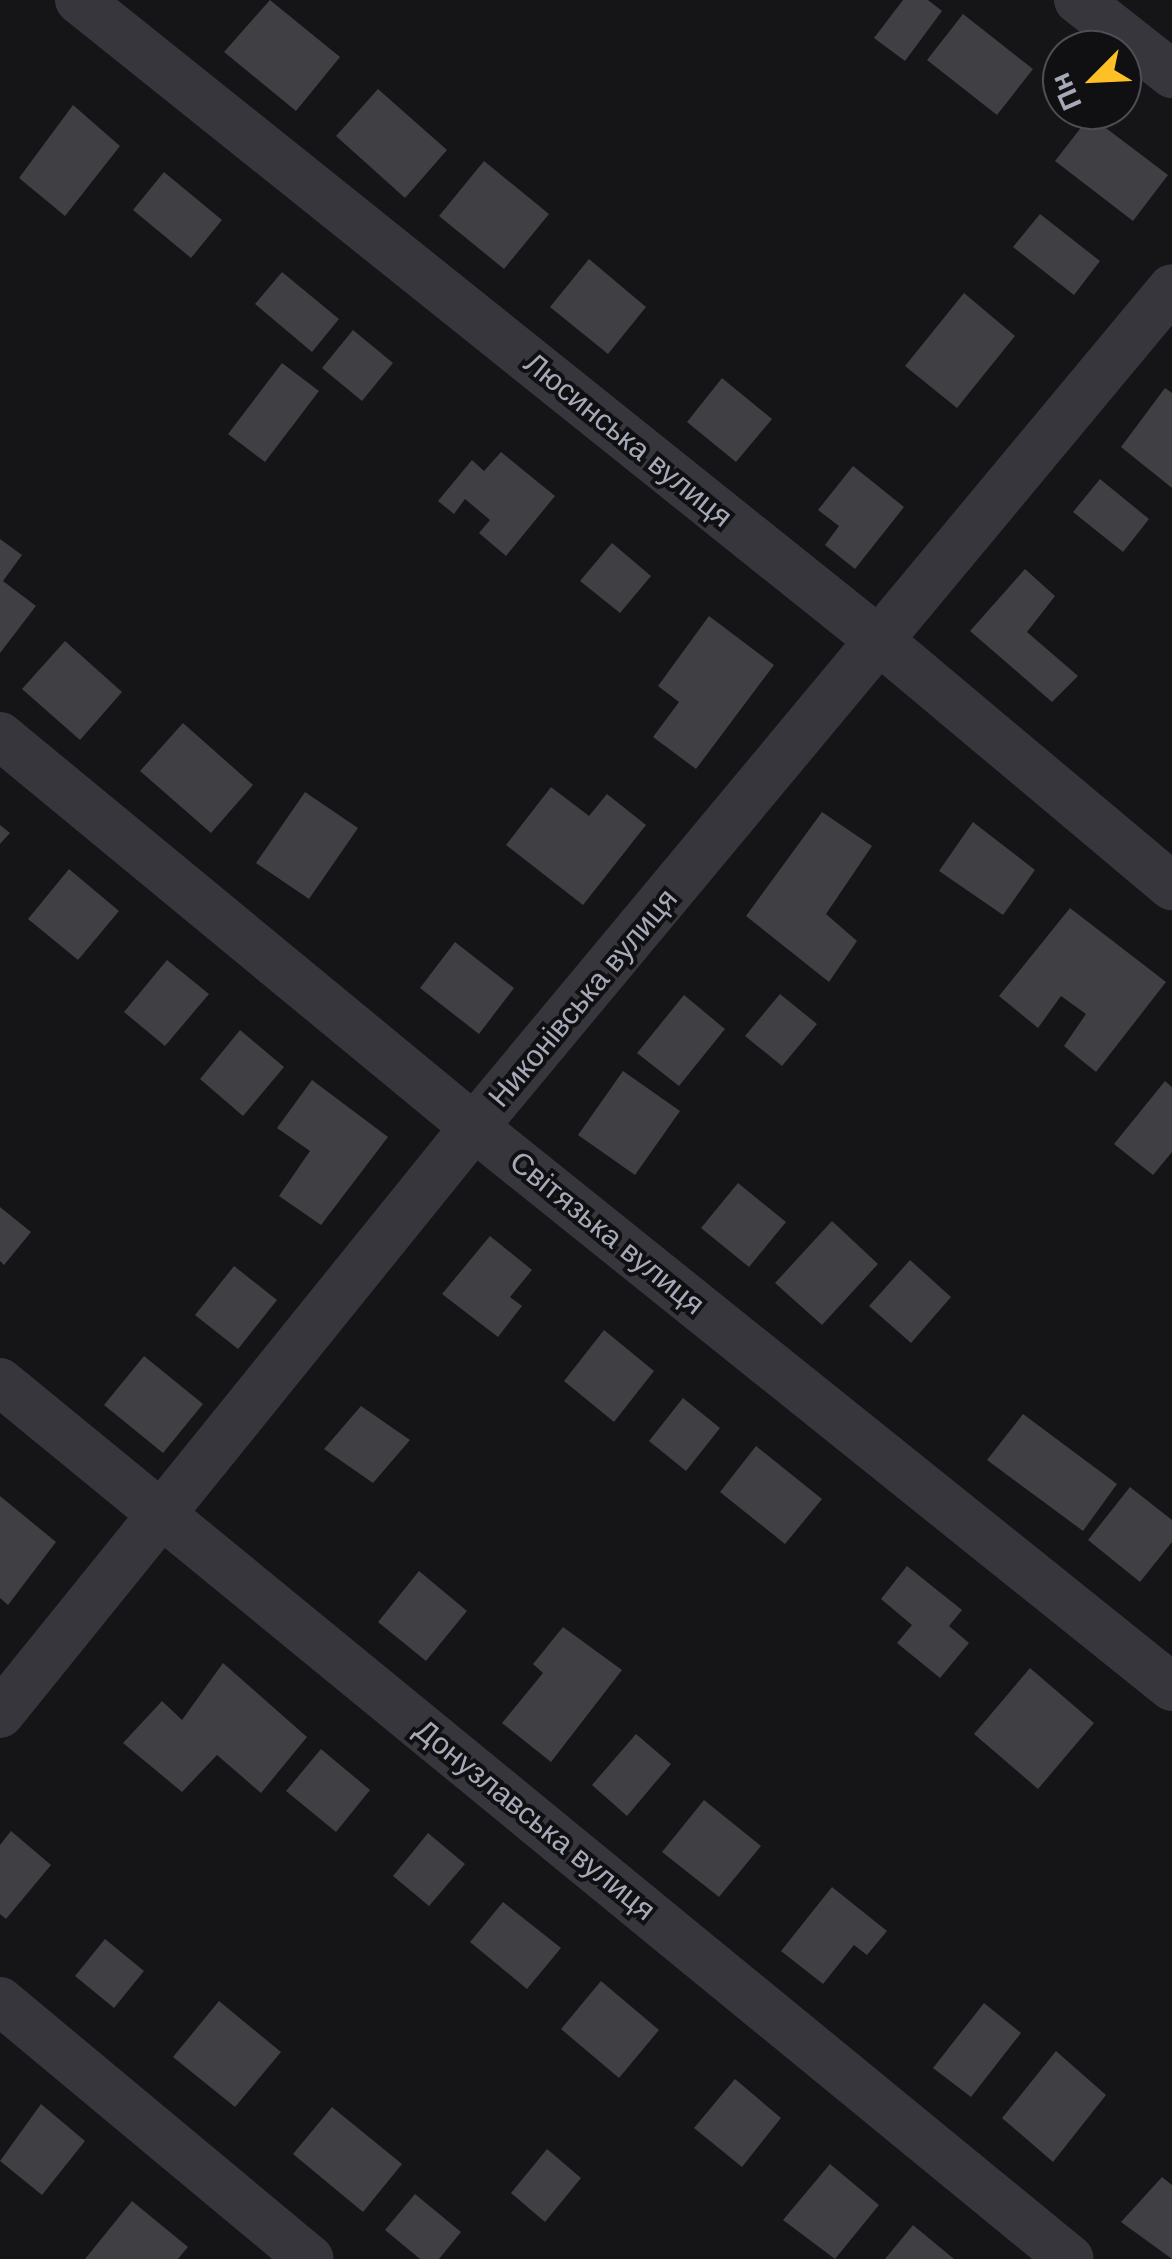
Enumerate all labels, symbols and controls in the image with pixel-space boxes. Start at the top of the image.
north arrow [1042,30,1142,130]
text: Пн [1044,68,1088,115]
street label: Люсинська вулиця [517,345,739,535]
street label: Никонівська вулиця [481,881,685,1115]
street label: Світязька вулиця [503,1144,711,1322]
street label: Донузлавська вулиця [408,1712,662,1928]

